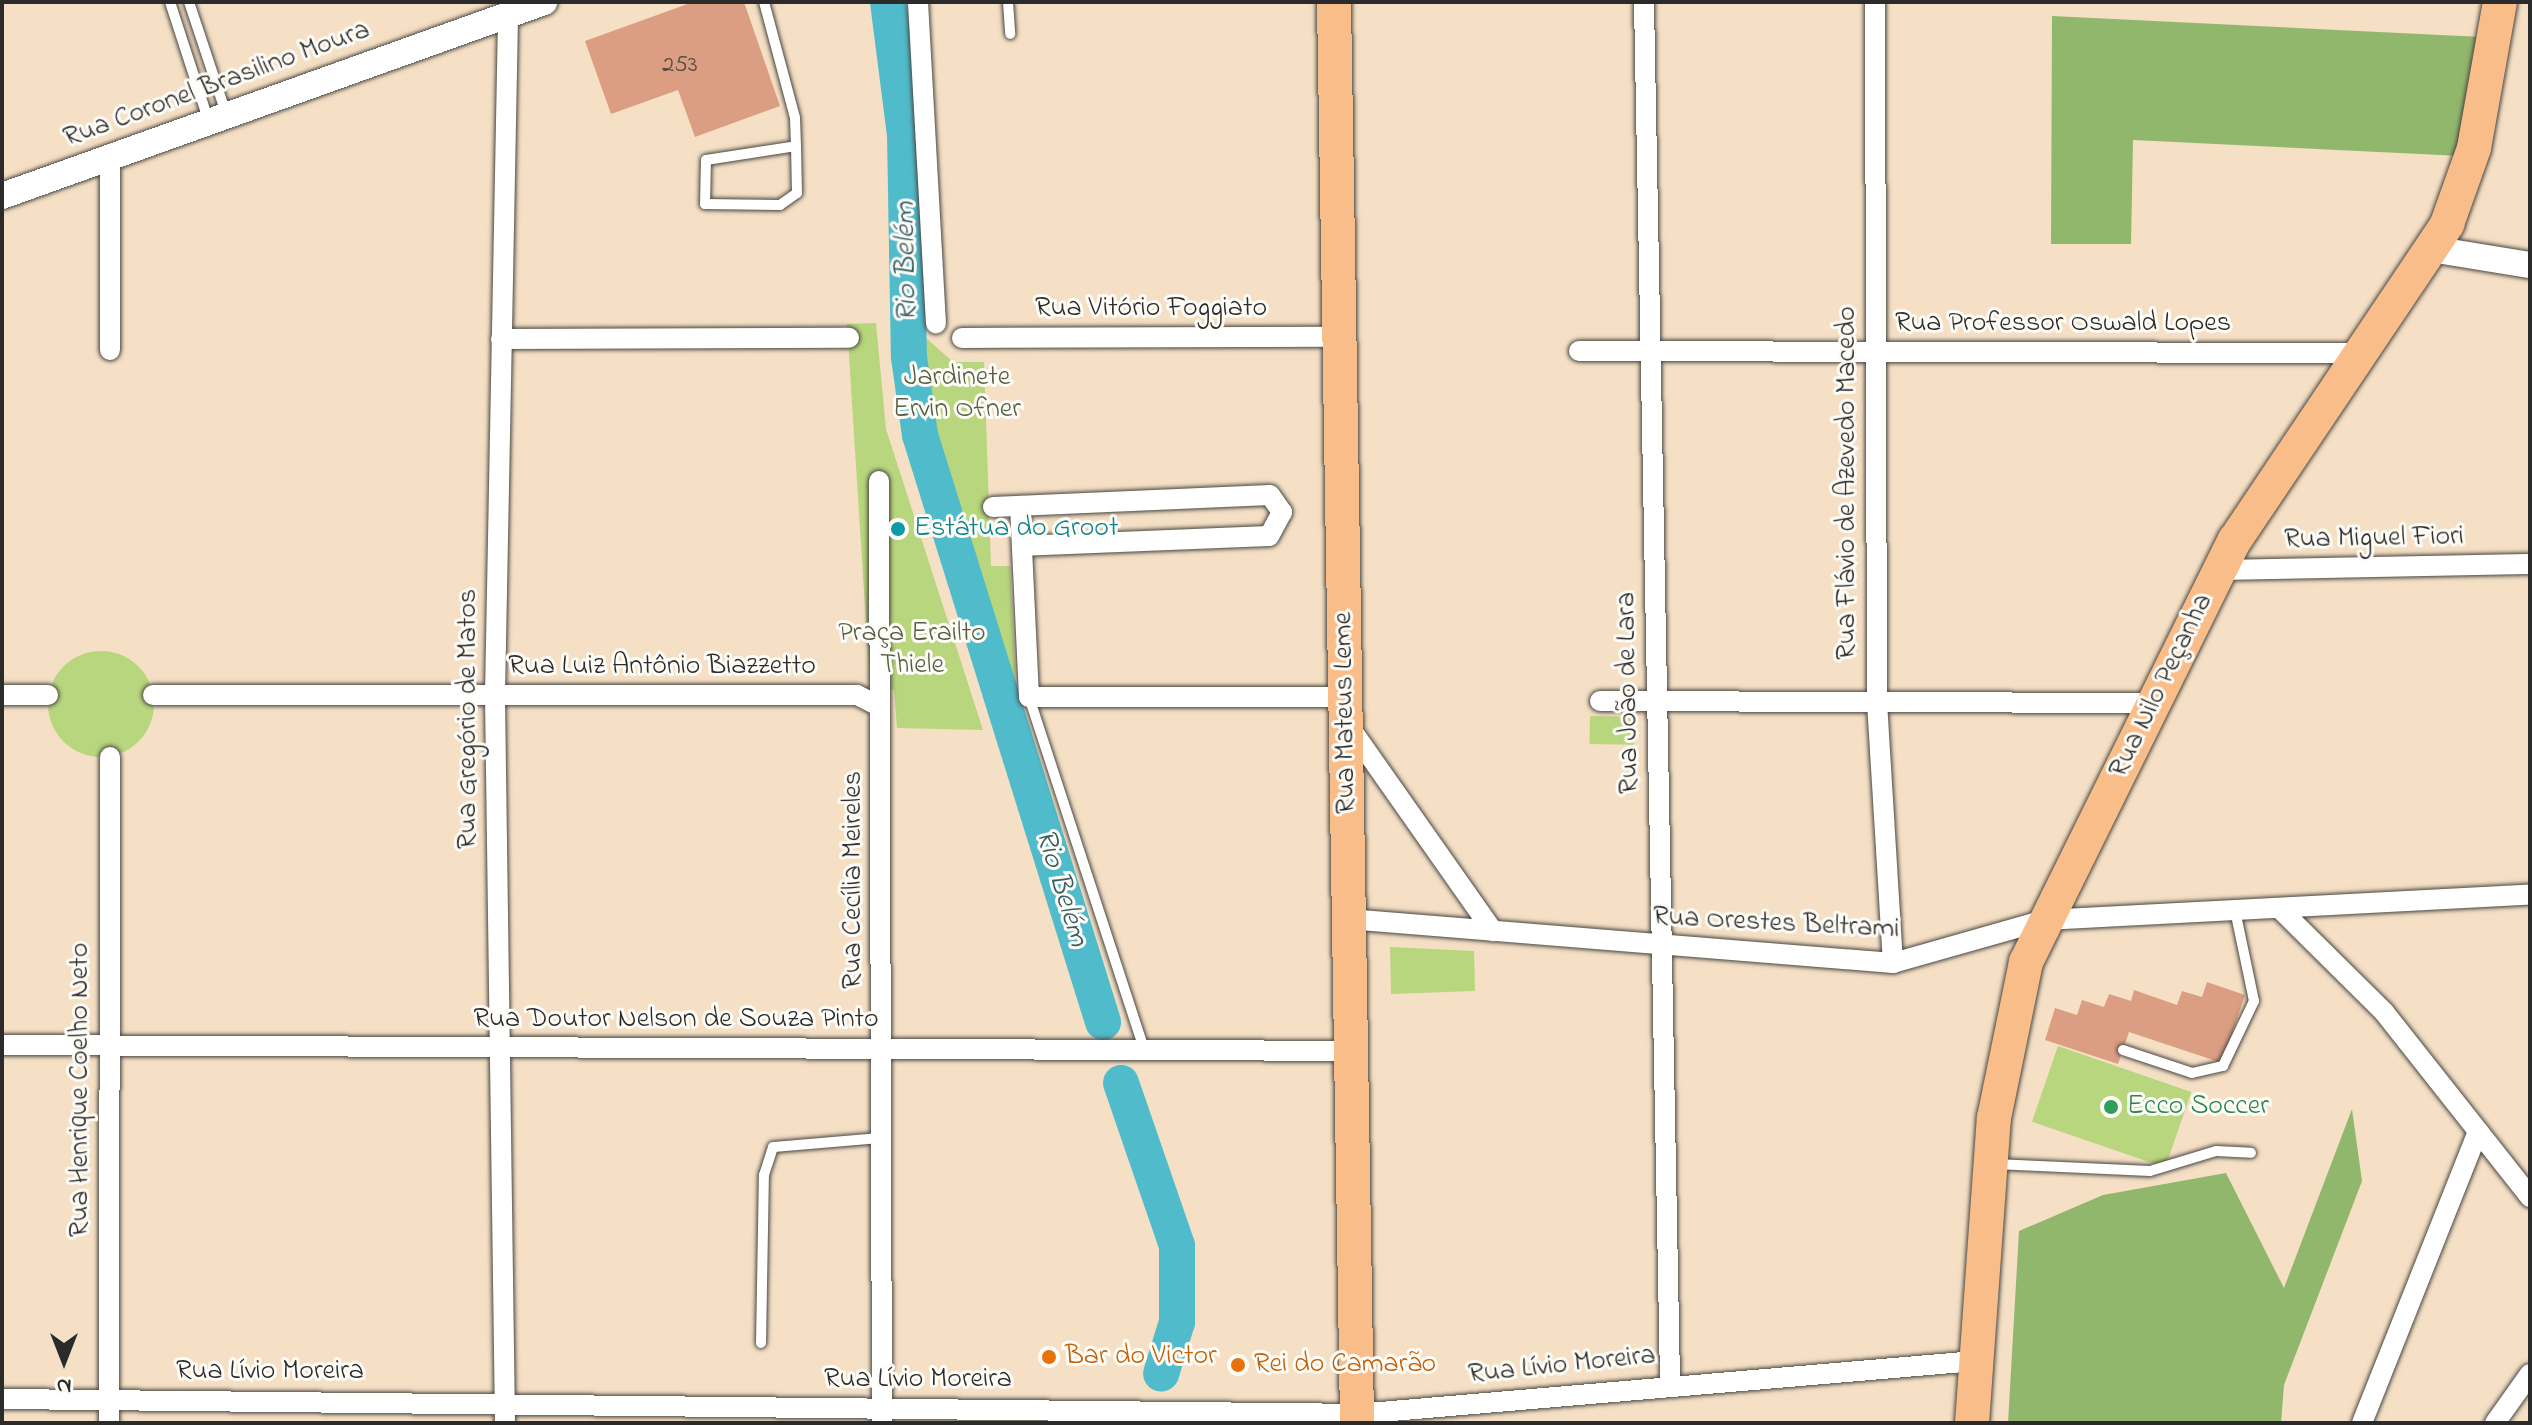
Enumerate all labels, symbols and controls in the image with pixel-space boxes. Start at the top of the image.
street label: Rua Coronel Brasilino Moura [59,14,375,156]
house number: 253 [662,52,698,80]
water label: Rio Belém [888,201,926,323]
street label: Rua Vitório Foggiato [1035,292,1267,326]
street label: Rua Flávio de Azevedo Macedo [1831,306,1865,660]
street label: Rua Professor Oswald Lopes [1895,307,2231,341]
park label: Jardinete Ervin Ofner [893,361,1021,427]
place label: Estátua do Groot [914,512,1118,546]
marker: Estátua do Groot [889,520,907,538]
street label: Rua Miguel Fiori [2284,521,2464,557]
street label: Rua Nilo Peçanha [2103,588,2221,784]
street label: Rua Gregório de Matos [452,589,486,849]
street label: Rua João de Lara [1610,592,1648,794]
street label: Rua Mateus Leme [1327,612,1365,814]
park label: Praça Erailto Thiele [838,617,986,683]
street label: Rua Luiz Antônio Biazzetto [508,650,816,684]
street label: Rua Cecília Meireles [837,771,871,989]
water label: Rio Belém [1026,825,1096,951]
street label: Rua Orestes Beltrami [1652,901,1900,947]
street label: Rua Henrique Coelho Neto [64,943,98,1237]
street label: Rua Doutor Nelson de Souza Pinto [474,1003,878,1037]
place label: Ecco Soccer [2127,1090,2269,1124]
marker: Ecco Soccer [2102,1098,2120,1116]
north arrow [24,1321,104,1401]
street label: Rua Lívio Moreira [1467,1339,1657,1393]
place label: Bar do Victor [1065,1340,1217,1374]
marker: Bar do Victor [1040,1348,1058,1366]
place label: Rei do Camarão [1254,1348,1436,1382]
street label: Rua Lívio Moreira [176,1355,364,1389]
marker: Rei do Camarão [1229,1356,1247,1374]
street label: Rua Lívio Moreira [824,1363,1012,1397]
text: N [57,1369,71,1401]

